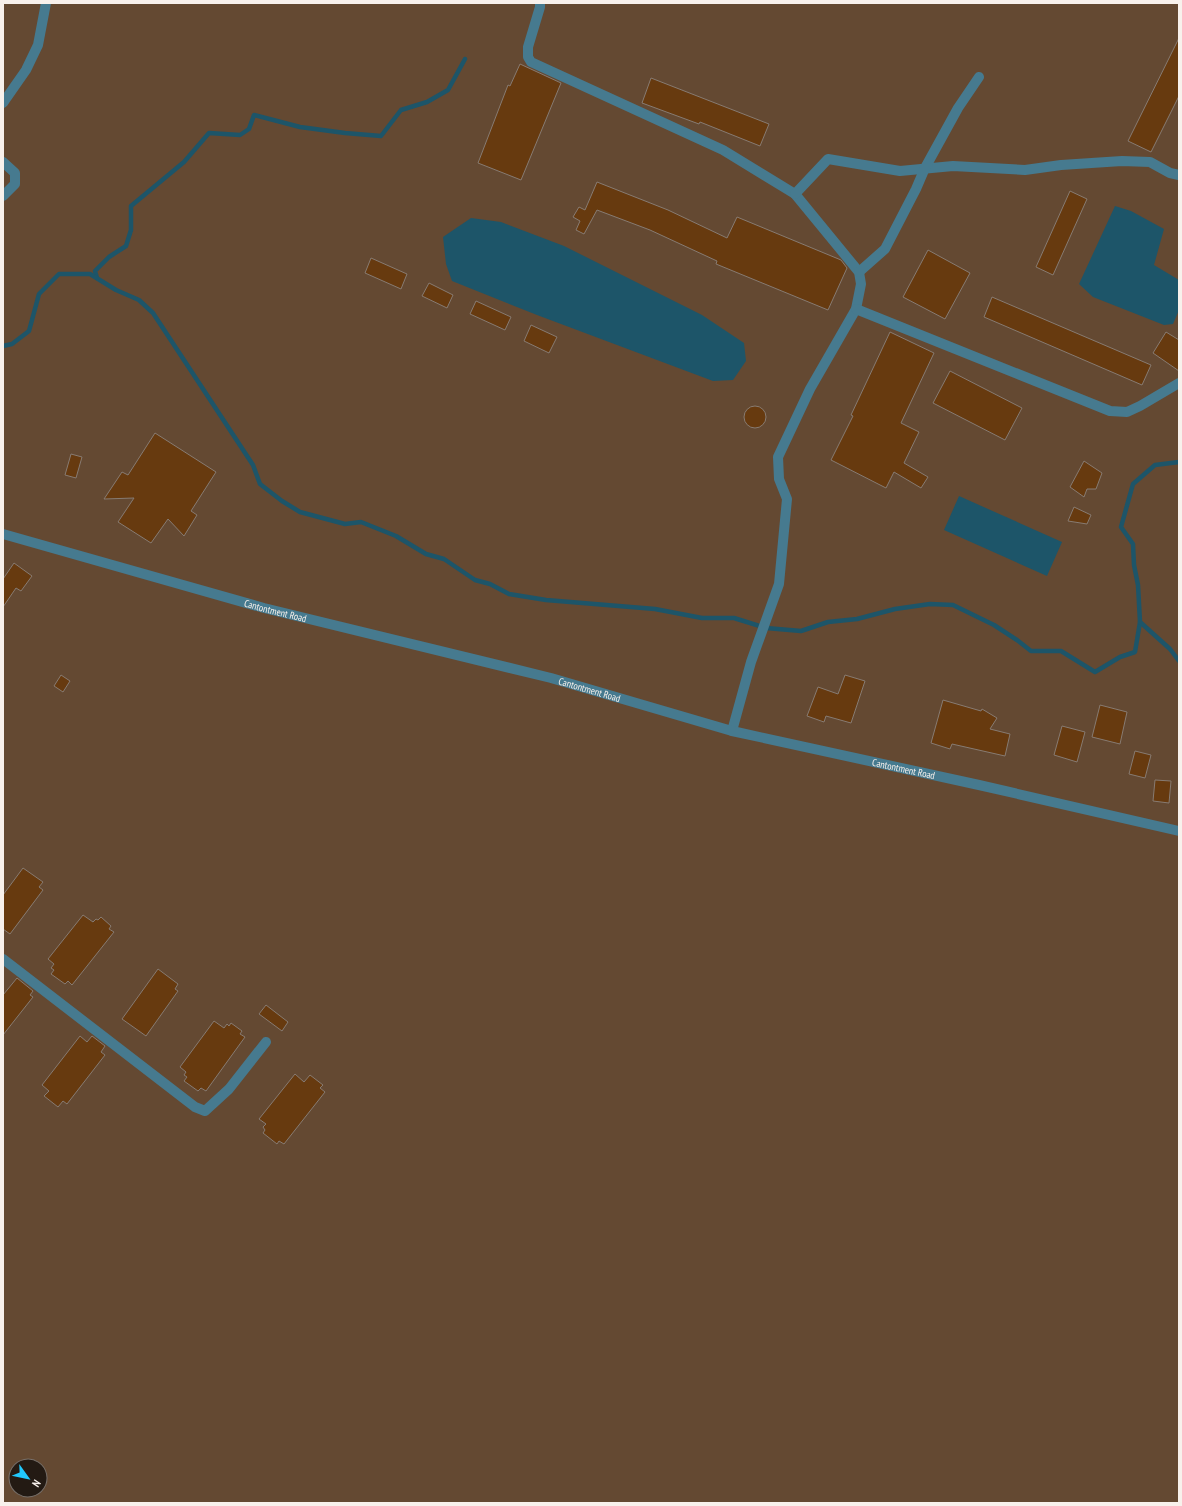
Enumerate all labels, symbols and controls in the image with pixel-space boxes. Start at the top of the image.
street label: Cantontment Road [243,596,308,625]
street label: Cantontment Road [557,674,622,705]
street label: Cantontment Road [871,755,936,782]
north arrow [8,1458,48,1498]
text: N [29,1477,44,1490]

